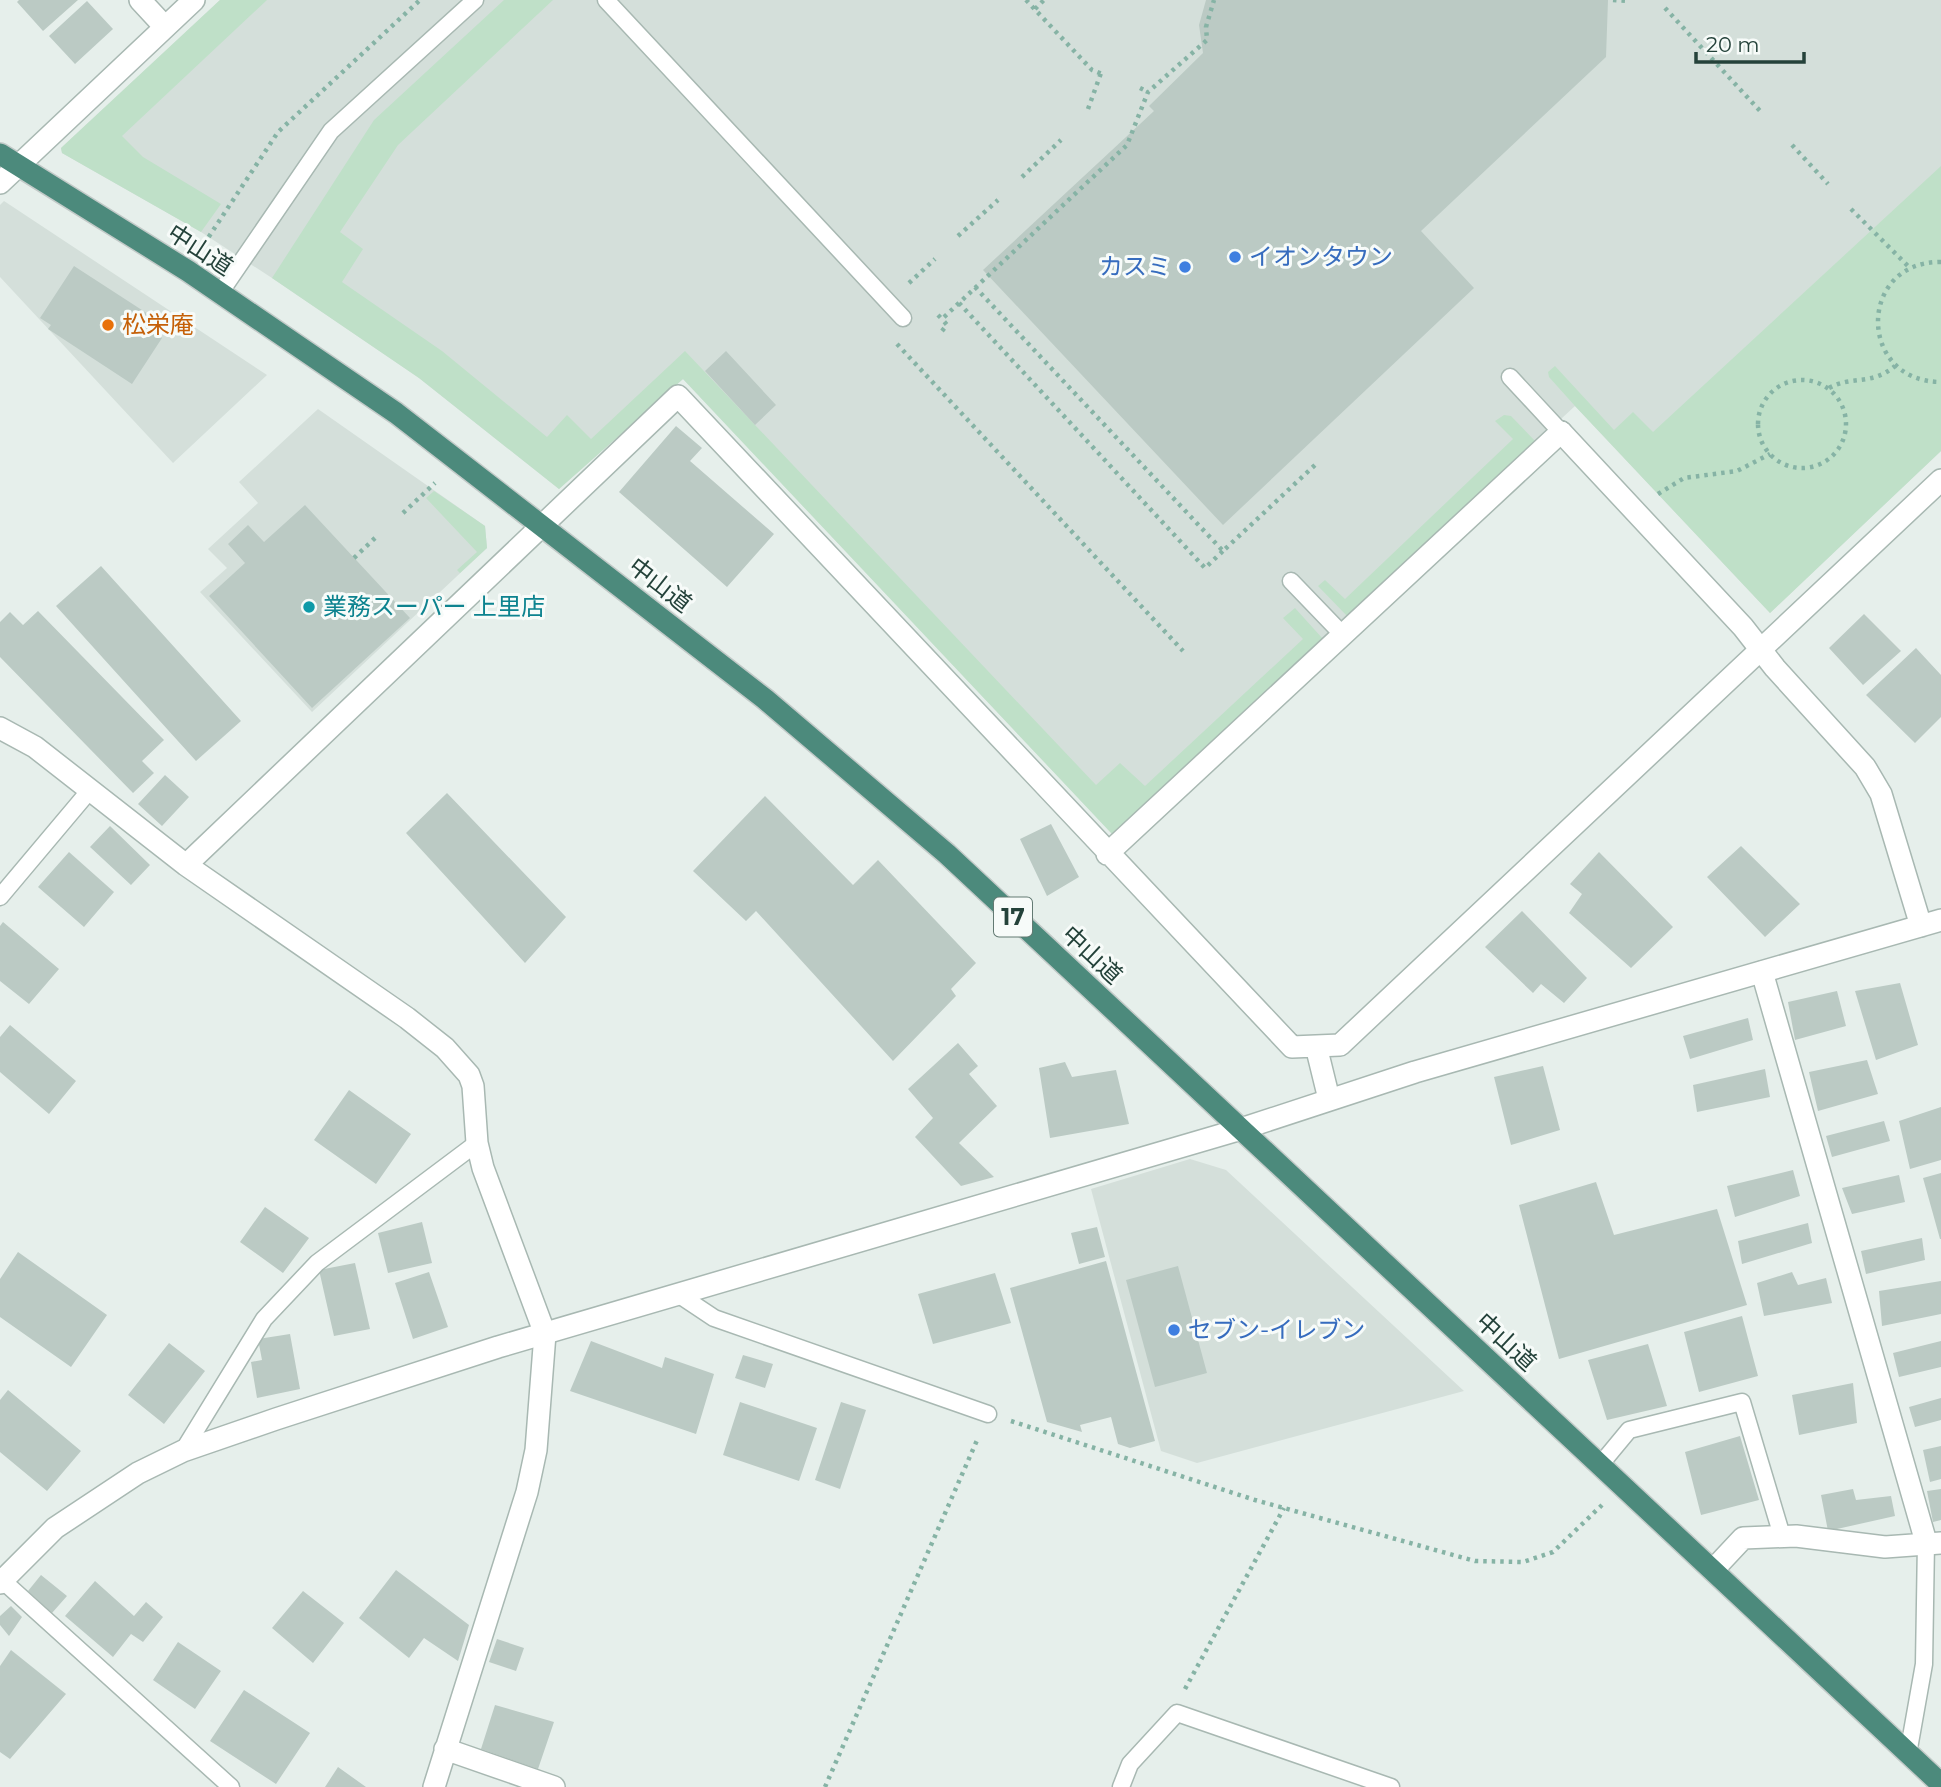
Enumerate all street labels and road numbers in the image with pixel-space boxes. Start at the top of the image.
street label: 中山道 [162,218,238,281]
street label: 中山道 [623,551,698,618]
road number: 17 [994,898,1032,936]
street label: 中山道 [1056,919,1129,990]
street label: 中山道 [1470,1306,1543,1377]

